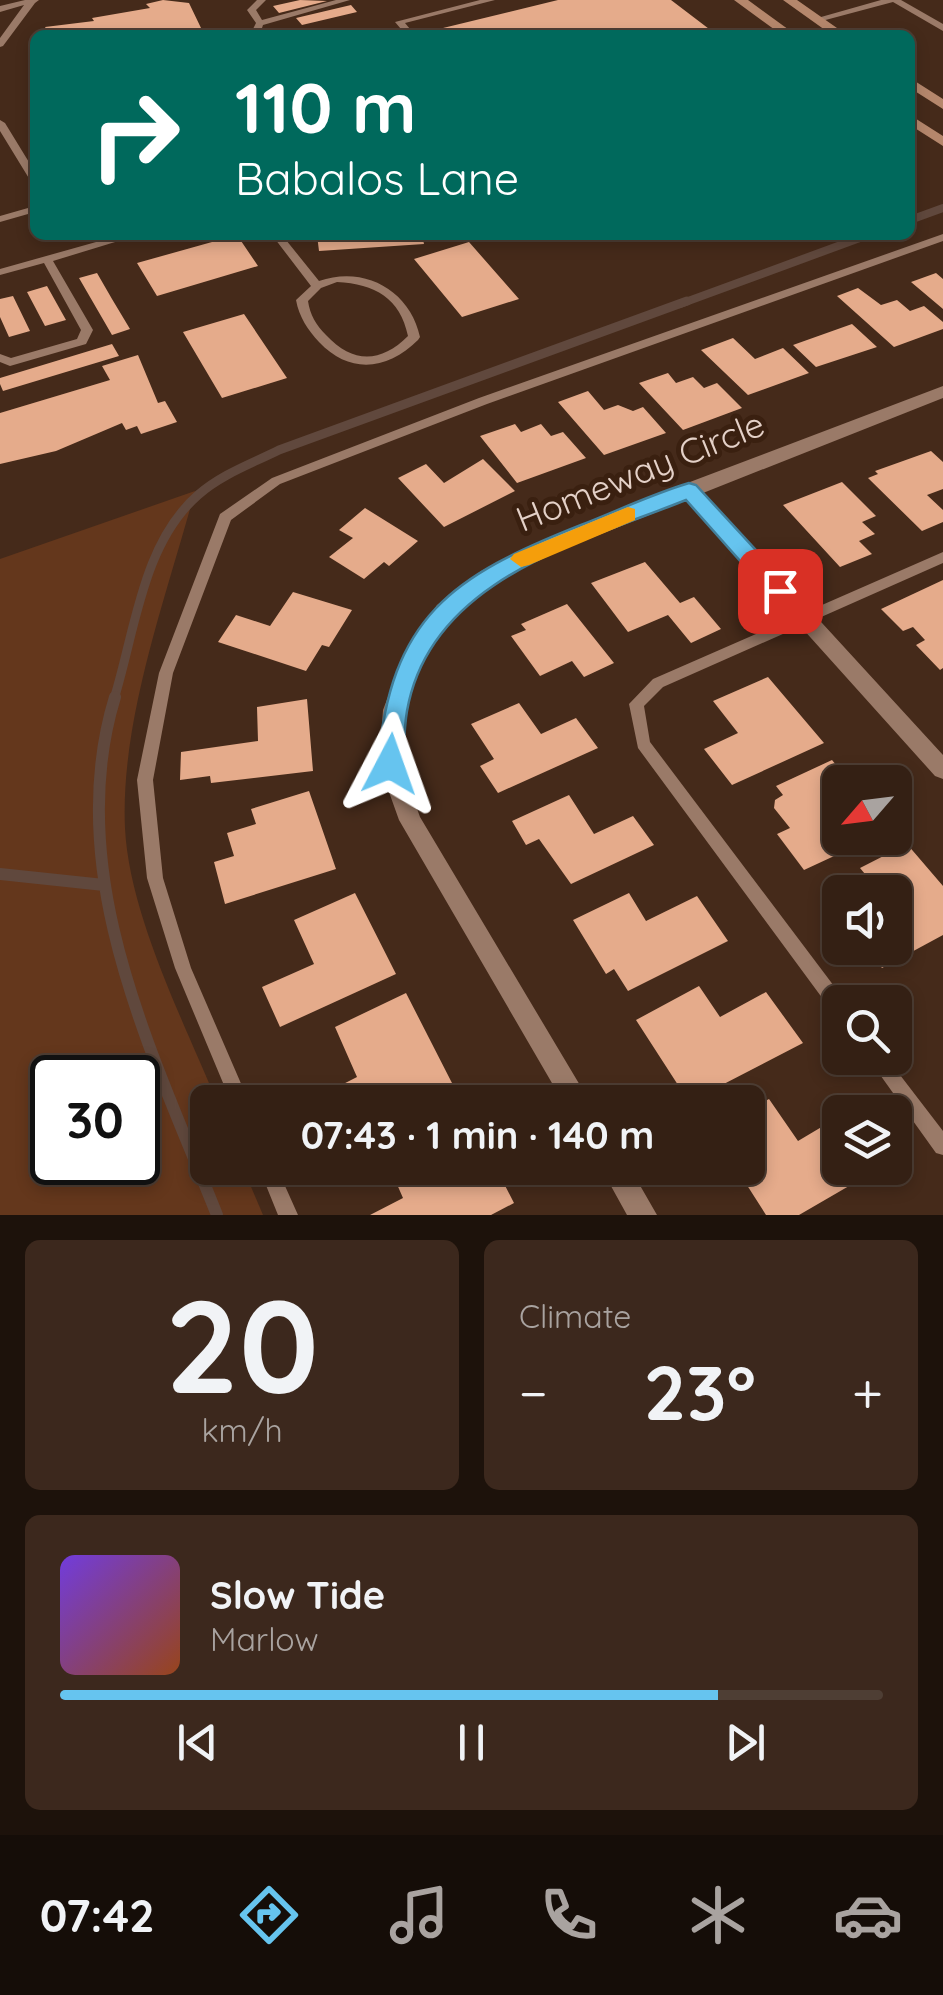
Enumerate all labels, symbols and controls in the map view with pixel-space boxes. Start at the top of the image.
text: 110 m [235,63,417,151]
icon: right [70,70,200,200]
text: Babalos Lane [235,150,519,206]
street label: Homeway Circle [509,401,771,541]
pin [738,549,823,634]
icon: arrive [753,564,808,619]
position arrow [338,712,442,816]
north arrow [822,765,912,855]
map controls [822,765,912,1185]
button: sound [822,875,912,965]
button: search [822,985,912,1075]
speed limit sign: 30 [30,1055,160,1185]
button: layers [822,1095,912,1185]
text: 07:43 · 1 min · 140 m [301,1111,654,1159]
text: 20 [165,1263,319,1426]
text: Climate [519,1296,631,1336]
text: 23° [644,1345,756,1439]
text: − [519,1358,548,1427]
text: + [852,1358,883,1427]
text: km/h [201,1410,283,1450]
text: Slow Tide [210,1571,385,1619]
text: Marlow [210,1619,319,1659]
icon: previous [170,1715,225,1770]
icon: pause [444,1715,499,1770]
icon: next [718,1715,773,1770]
icon: directions [234,1880,304,1950]
icon: music [384,1880,454,1950]
icon: phone [534,1880,604,1950]
icon: climate [683,1880,753,1950]
icon: car [833,1880,903,1950]
text: 07:42 [40,1887,155,1943]

